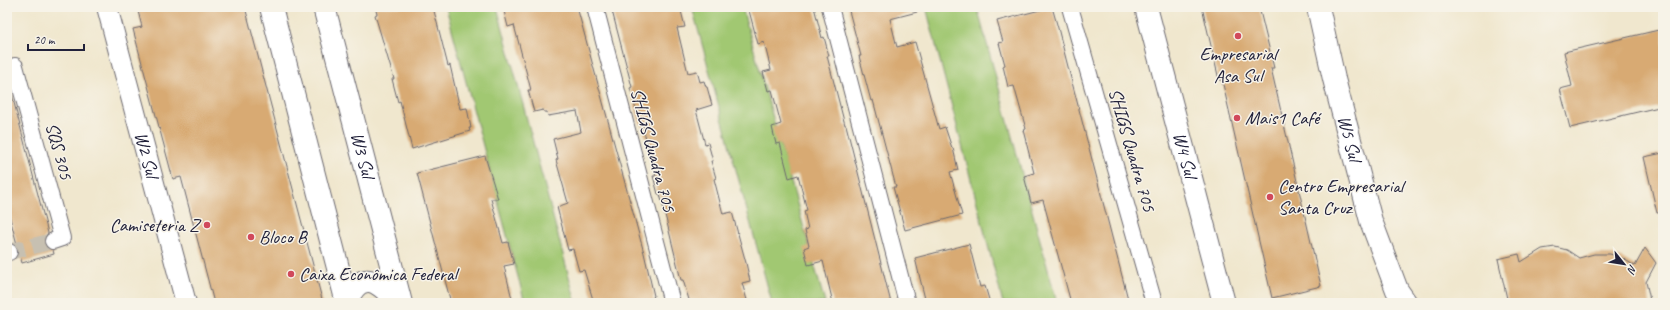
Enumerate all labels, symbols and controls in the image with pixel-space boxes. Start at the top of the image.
scale bar [28,26,84,52]
marker: Empresarial Asa Sul [1233,31,1243,41]
text: 20 m [34,32,56,48]
place label: Empresarial Asa Sul [1200,42,1280,88]
street label: SHIGS Quadra 705 [625,85,681,216]
street label: SHIGS Quadra 705 [1103,86,1161,216]
place label: Mais1 Café [1245,106,1322,130]
marker: Mais1 Café [1232,113,1242,123]
street label: W5 Sul [1332,113,1368,167]
street label: SQS 305 [40,120,78,183]
street label: W2 Sul [129,129,165,184]
street label: W3 Sul [345,130,381,184]
street label: W4 Sul [1168,130,1203,184]
place label: Centro Empresarial Santa Cruz [1278,174,1407,220]
marker: Centro Empresarial Santa Cruz [1265,192,1275,202]
place label: Camiseteria Z [110,213,202,237]
marker: Camiseteria Z [202,220,212,230]
place label: Bloco B [259,225,308,249]
marker: Bloco B [246,232,256,242]
north arrow [1604,244,1644,284]
place label: Caixa Econômica Federal [299,262,460,286]
text: N [1624,263,1640,277]
marker: Caixa Econômica Federal [286,269,296,279]

